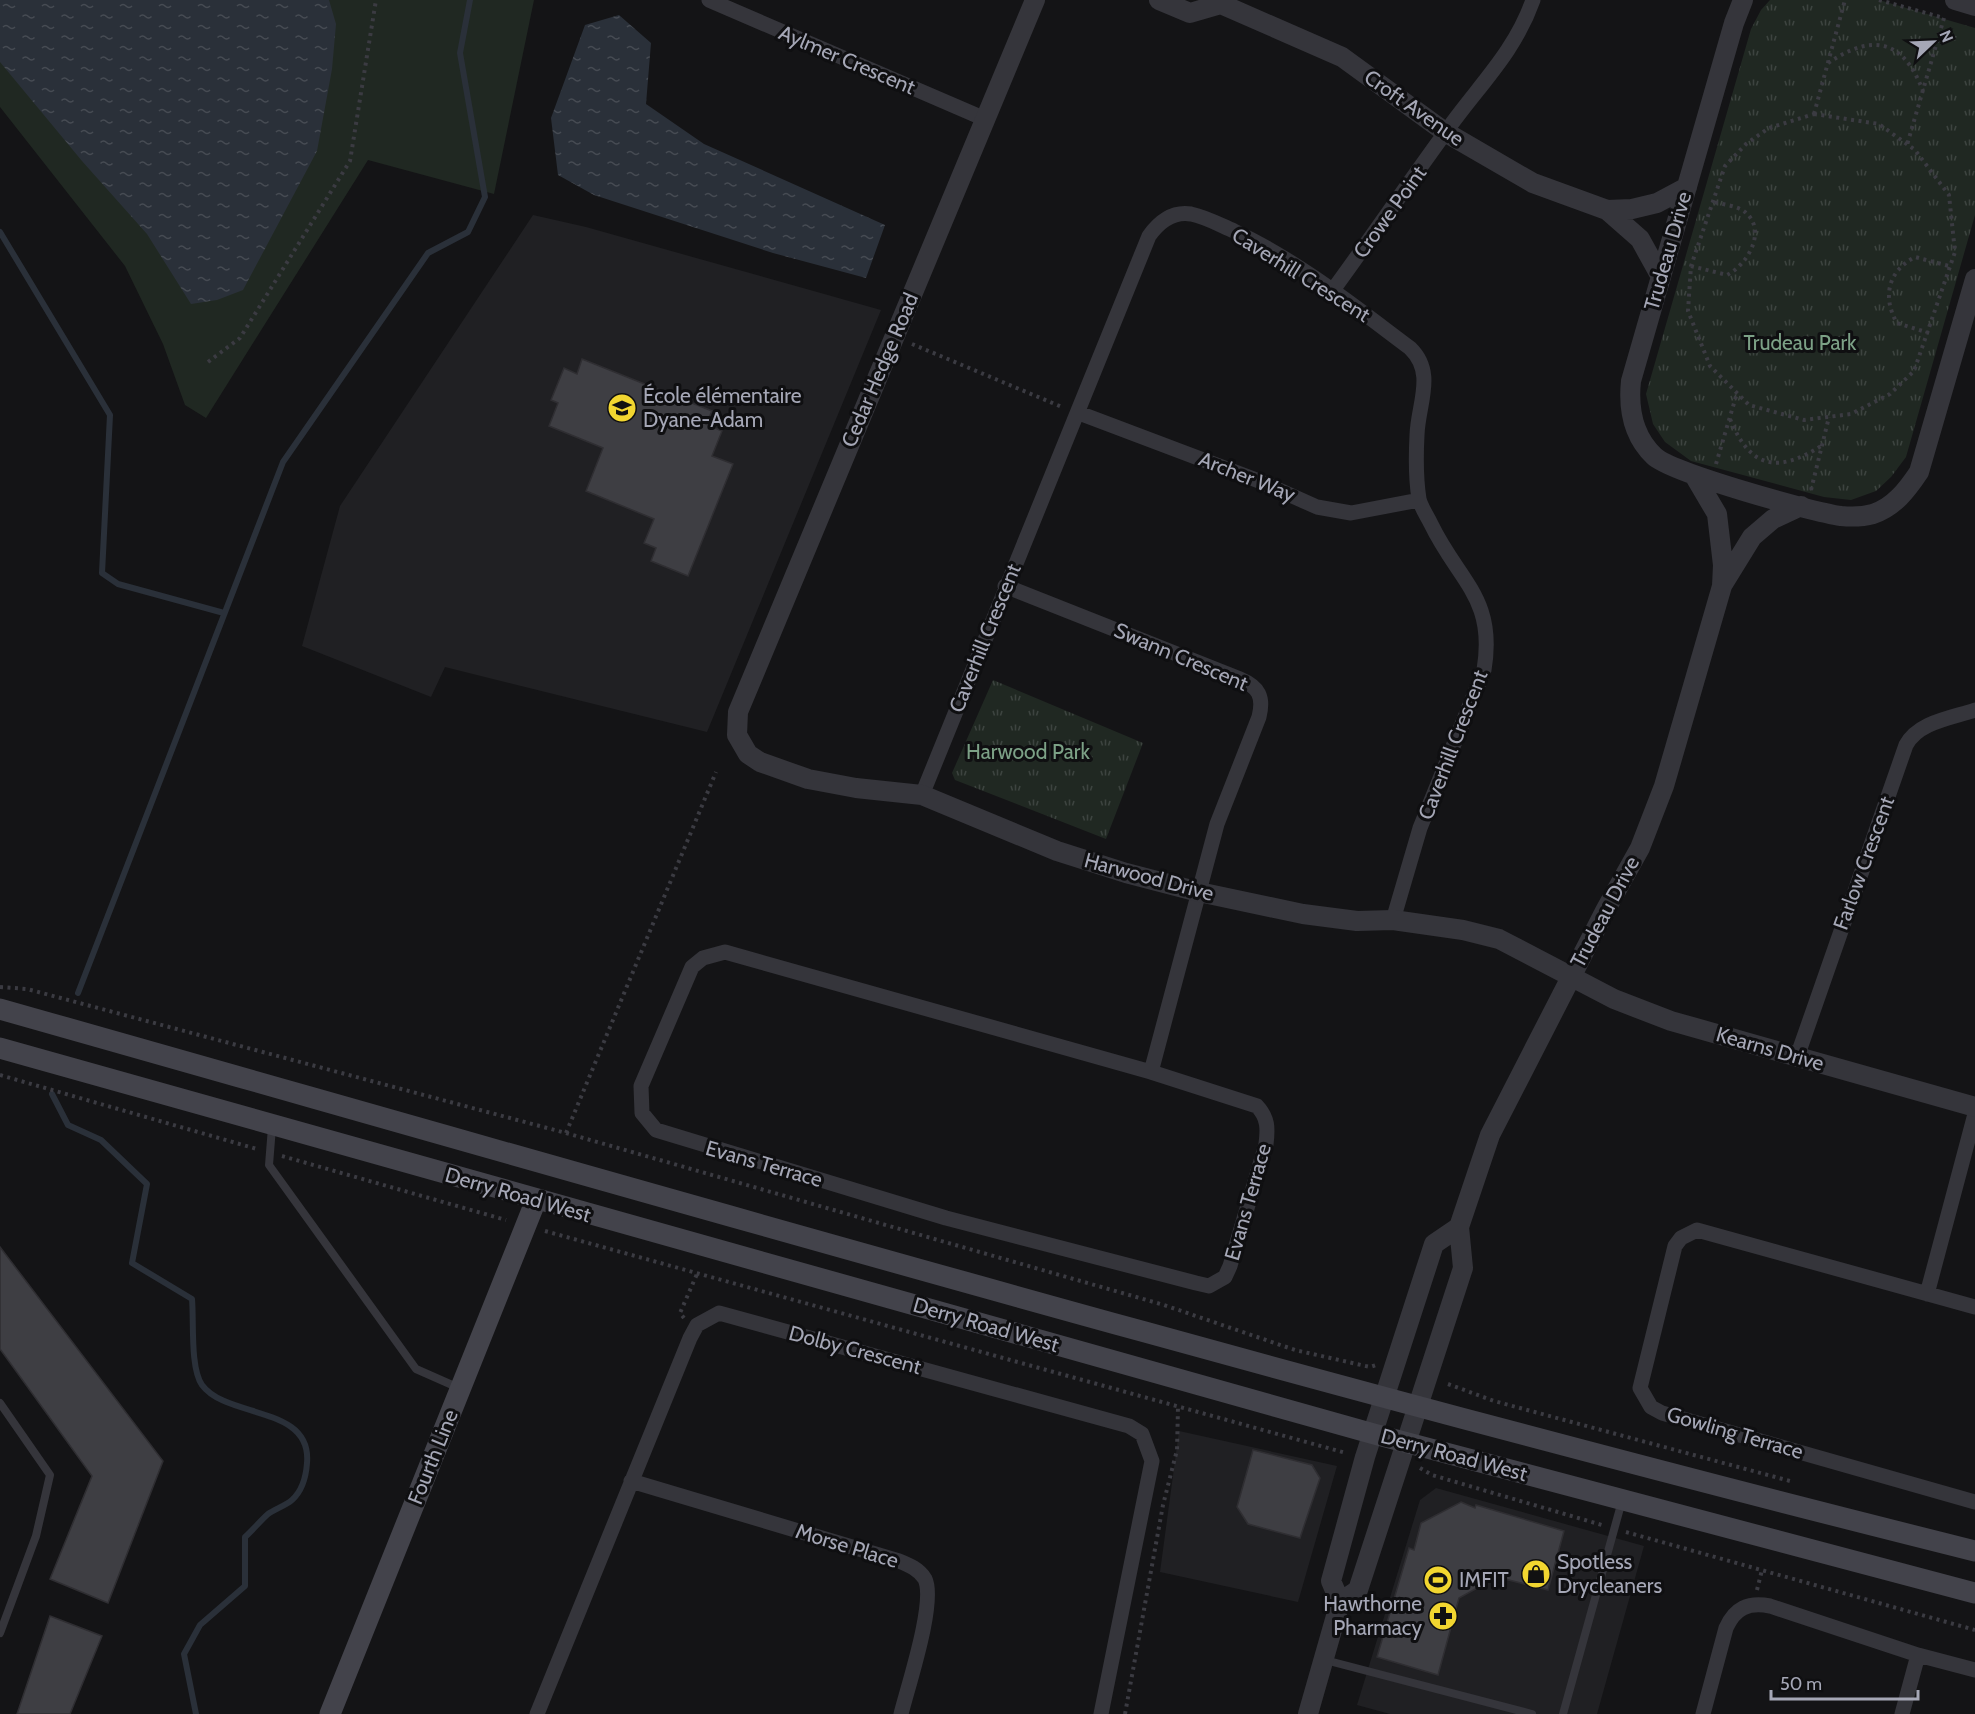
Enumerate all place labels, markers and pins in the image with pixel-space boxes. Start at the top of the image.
place label: École élémentaire Dyane-Adam [643,383,802,432]
school or university icon: École élémentaire Dyane-Adam [606,392,638,424]
place label: Spotless Drycleaners [1557,1549,1662,1598]
shop icon: Spotless Drycleaners [1520,1558,1552,1590]
sports icon: IMFIT [1422,1564,1454,1596]
place label: IMFIT [1459,1567,1509,1592]
place label: Hawthorne Pharmacy [1323,1591,1422,1640]
pharmacy icon: Hawthorne Pharmacy [1427,1600,1459,1632]

